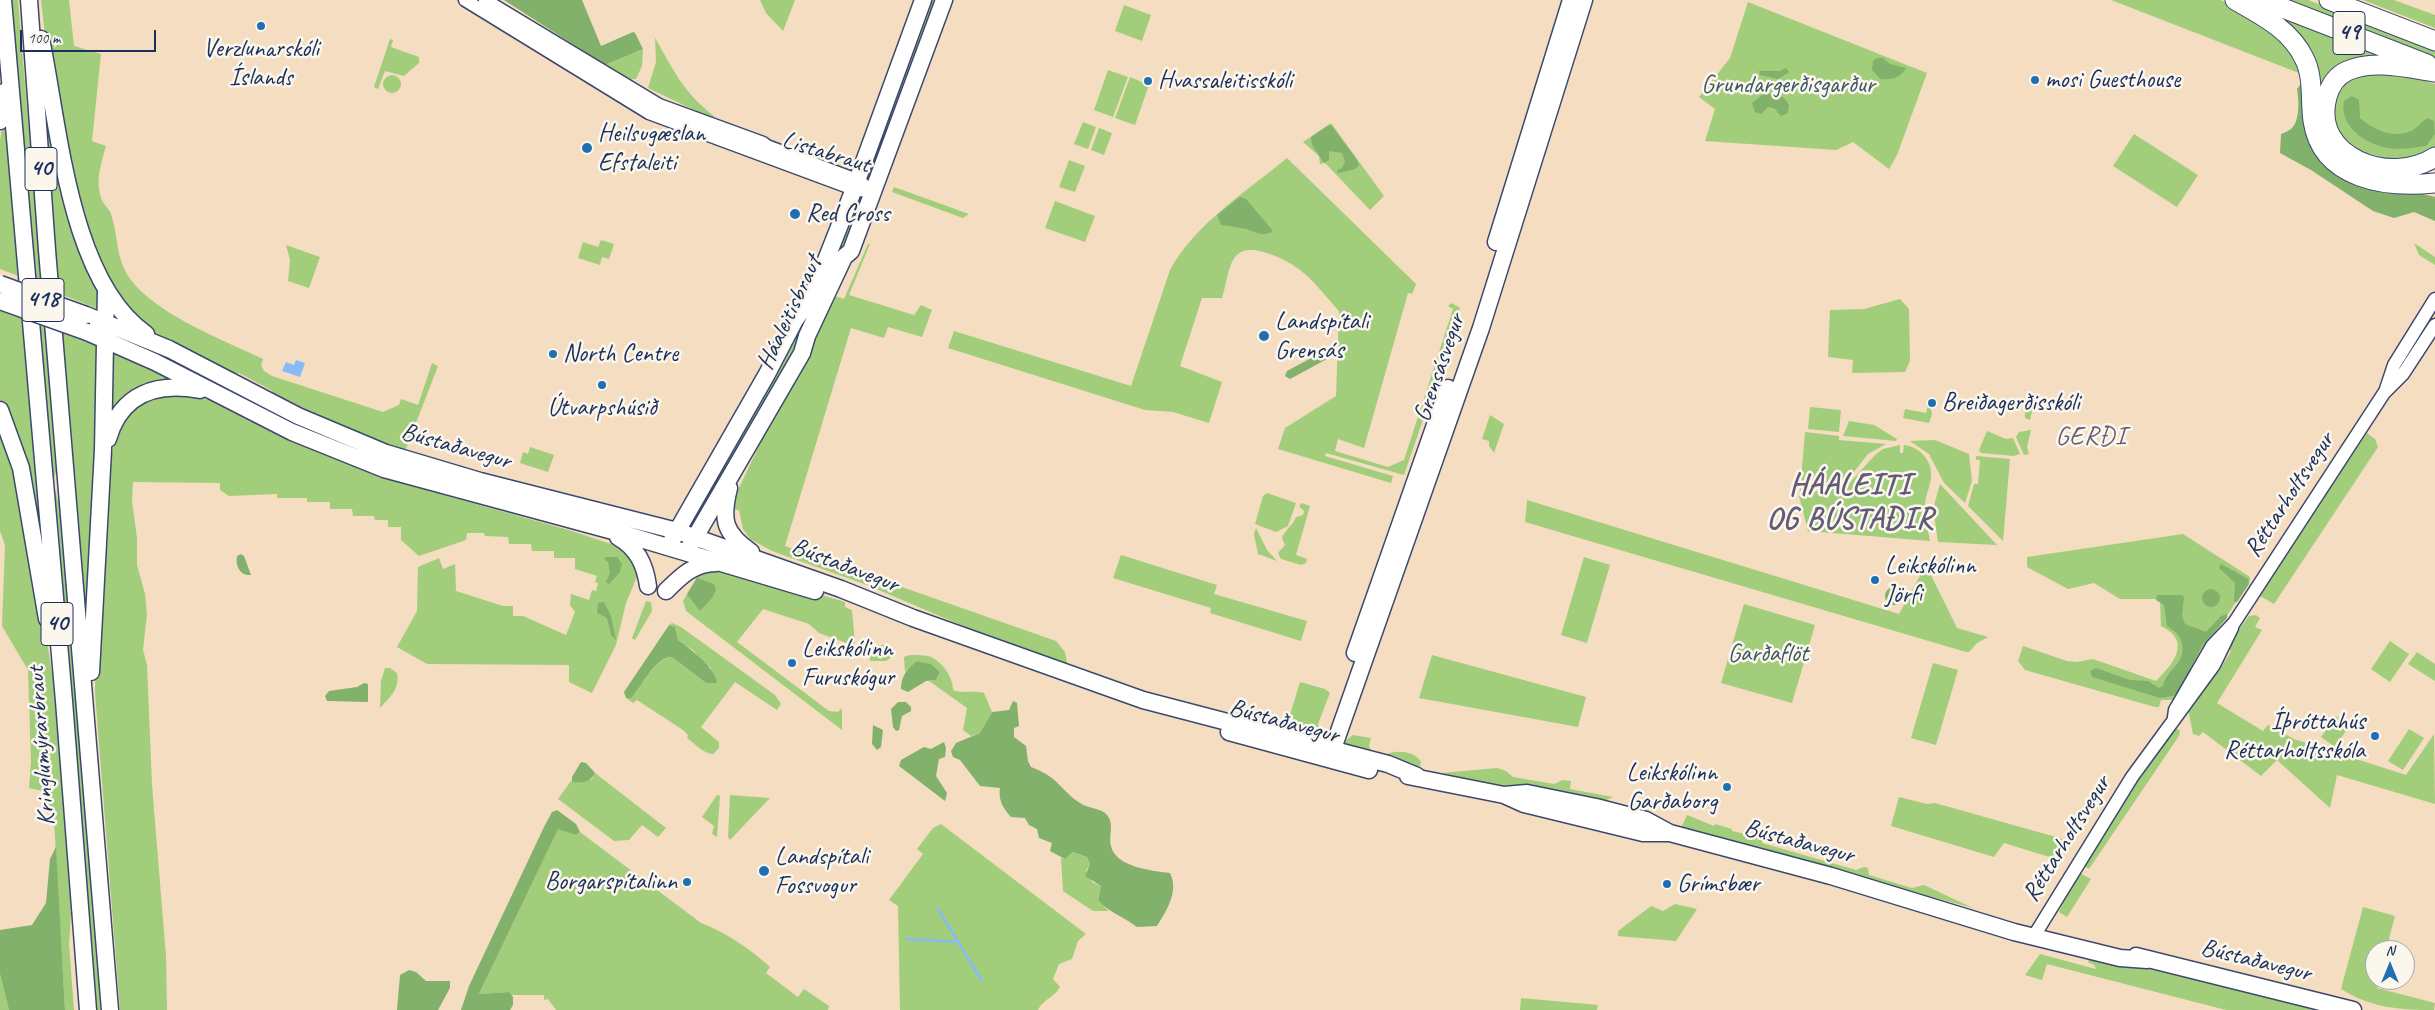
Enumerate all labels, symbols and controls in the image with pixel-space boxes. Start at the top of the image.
road number: 49 [2333,12,2365,54]
scale bar [22,20,159,52]
marker: Verzlunarskóli Íslands [255,20,267,32]
text: 100 m [28,29,60,48]
place label: Verzlunarskóli Íslands [203,34,319,93]
place label: mosi Guesthouse [2045,65,2180,95]
place label: Hvassaleitisskóli [1158,66,1292,96]
park label: Grundargerðisgarður [1701,70,1875,100]
marker: mosi Guesthouse [2029,74,2041,86]
marker: Hvassaleitisskóli [1142,75,1154,87]
place label: Heilsugæslan Efstaleiti [598,119,705,178]
street label: Listabraut [779,125,873,181]
marker: Heilsugæslan Efstaleiti [580,141,594,155]
road number: 40 [25,147,57,190]
place label: Red Cross [806,199,890,229]
marker: Red Cross [788,207,802,221]
street label: Háaleitisbraut [751,251,829,375]
road number: 418 [22,278,64,322]
place label: Landspítali Grensás [1275,307,1368,366]
street label: Grensásvegur [1408,310,1472,426]
marker: Landspítali Grensás [1257,329,1271,343]
place label: North Centre [563,339,678,369]
marker: North Centre [547,348,559,360]
marker: Útvarpshúsið [596,379,608,391]
place label: Breiðagerðisskóli [1942,388,2080,418]
place label: Útvarpshúsið [547,393,657,423]
marker: Breiðagerðisskóli [1926,397,1938,409]
street label: Bústaðavegur [398,417,514,477]
district label: GERÐI [2055,421,2127,453]
street label: Réttarholtsvegur [2238,427,2342,563]
district label: HÁALEITI OG BÚSTAÐIR [1765,468,1935,538]
street label: Bústaðavegur [787,532,903,600]
place label: Leikskólinn Jörfi [1885,551,1975,610]
marker: Leikskólinn Jörfi [1869,574,1881,586]
road number: 40 [41,602,73,646]
place label: Leikskólinn Furuskógur [802,634,894,693]
park label: Garðaflöt [1728,639,1808,669]
marker: Leikskólinn Furuskógur [786,657,798,669]
street label: Kringlumýrarbraut [21,665,63,827]
street label: Bústaðavegur [1226,693,1342,751]
place label: Íþróttahús Réttarholtsskóla [2224,707,2365,766]
marker: Íþróttahús Réttarholtsskóla [2369,730,2381,742]
place label: Leikskólinn Garðaborg [1627,758,1717,817]
street label: Réttarholtsvegur [2016,770,2118,908]
marker: Leikskólinn Garðaborg [1721,781,1733,793]
street label: Bústaðavegur [1741,813,1857,871]
place label: Landspítali Fossvogur [775,842,868,901]
marker: Landspítali Fossvogur [757,864,771,878]
place label: Borgarspítalinn [545,867,677,897]
place label: Grímsbær [1677,869,1760,899]
marker: Borgarspítalinn [681,876,693,888]
marker: Grímsbær [1661,878,1673,890]
street label: Bústaðavegur [2198,933,2314,989]
north arrow [2365,940,2415,990]
text: N [2386,942,2394,959]

